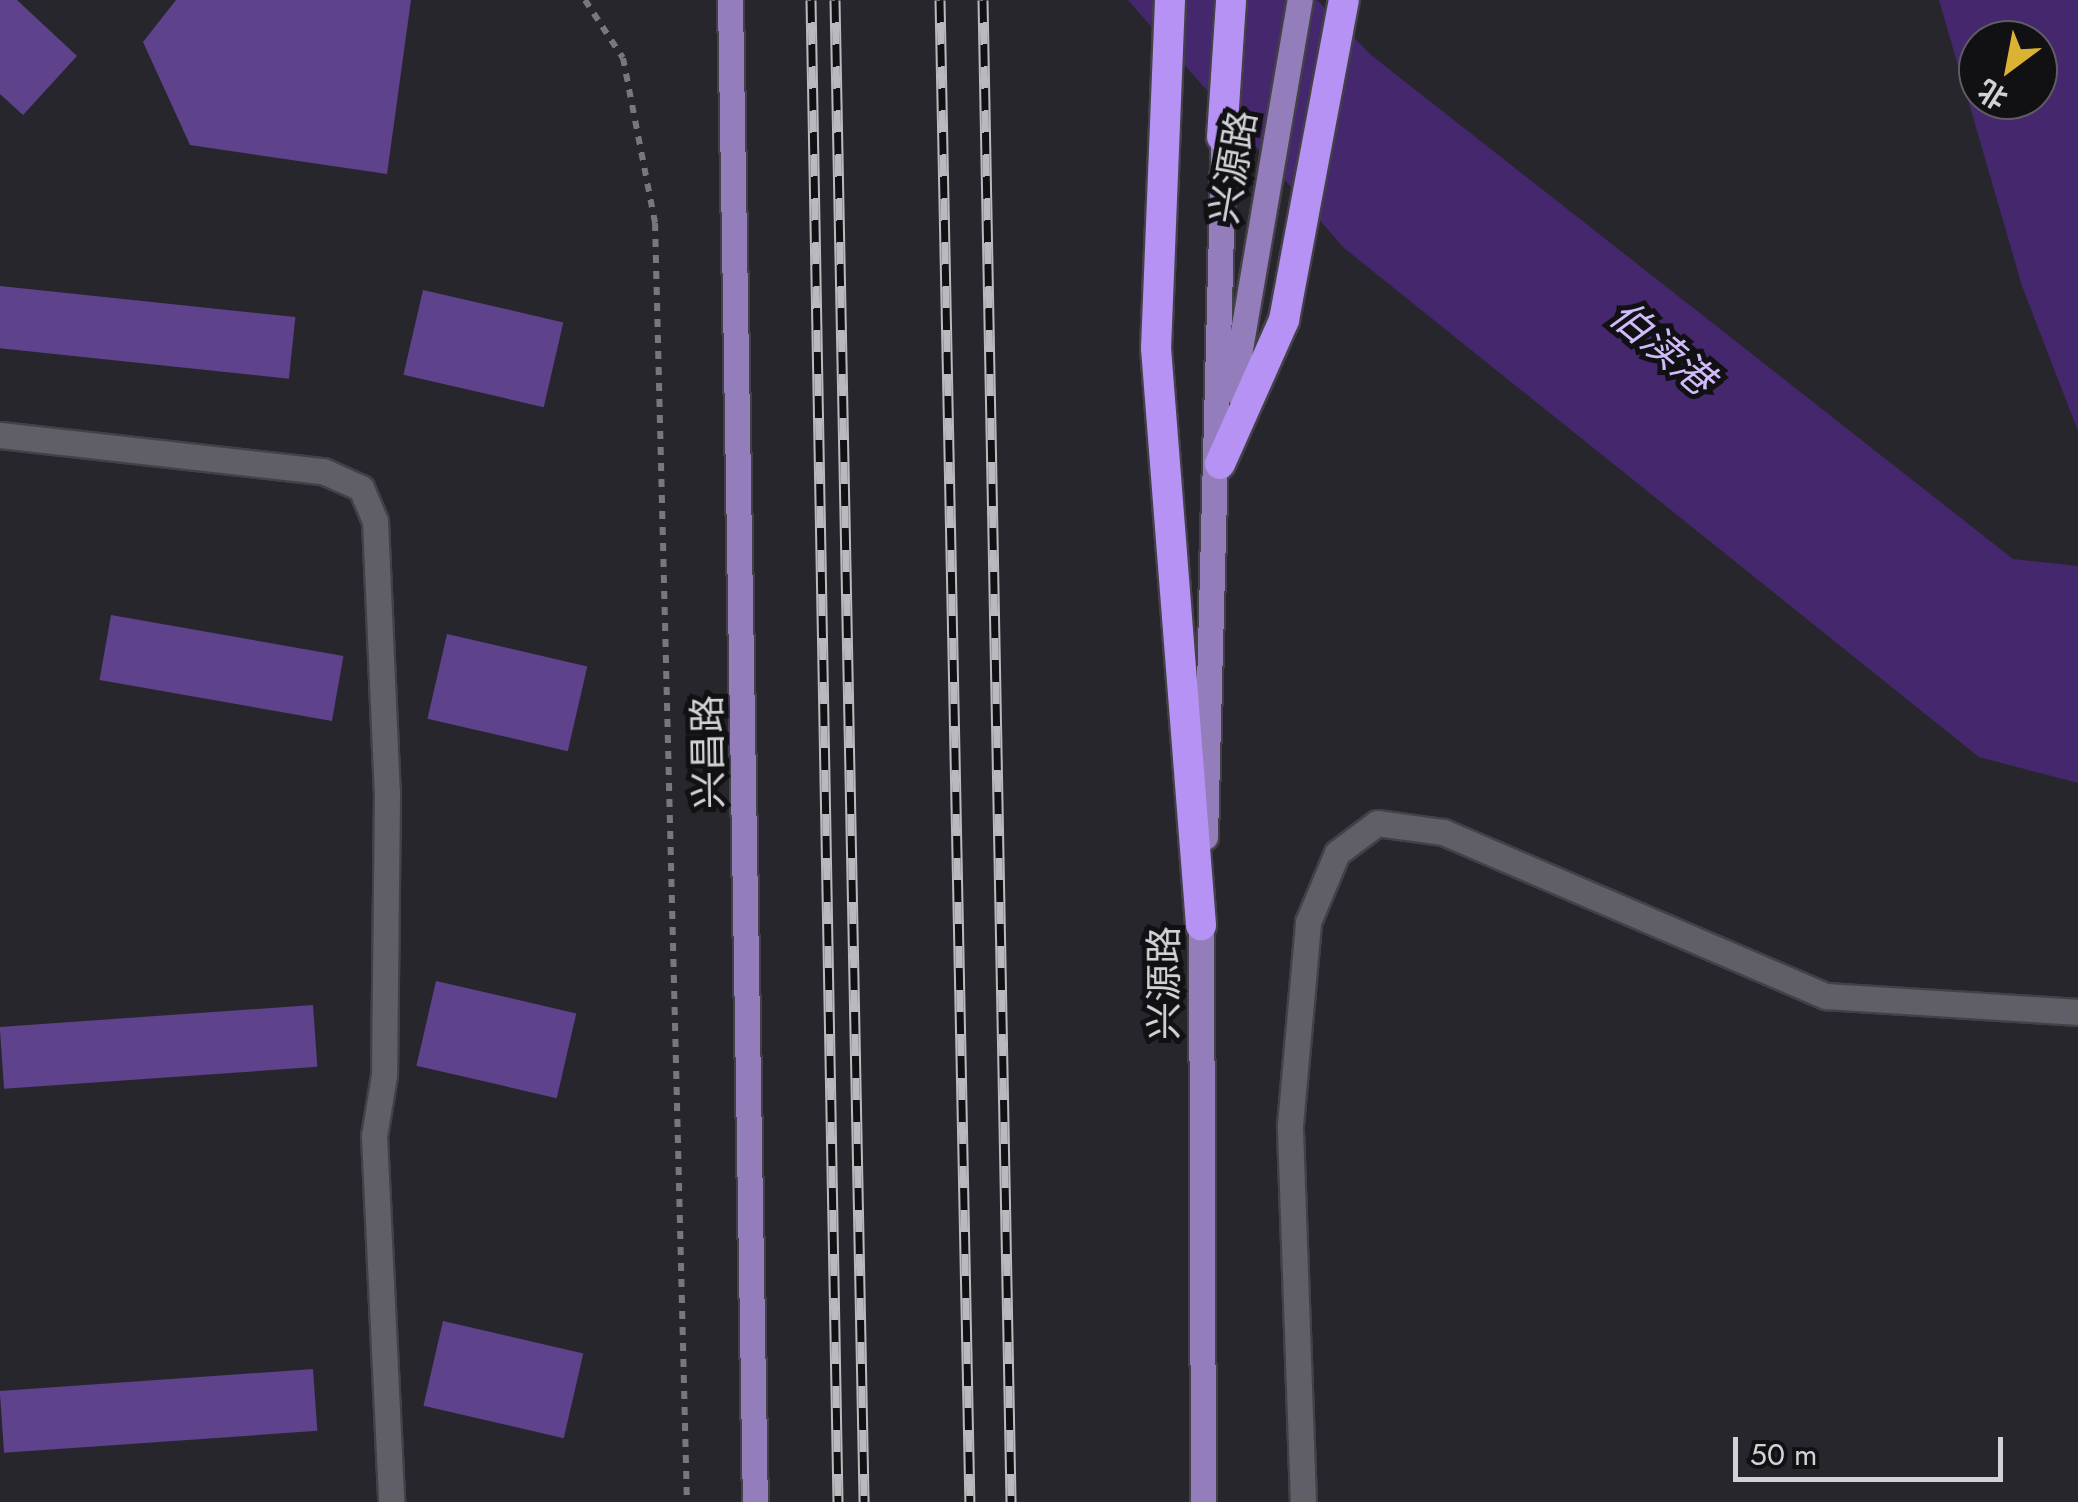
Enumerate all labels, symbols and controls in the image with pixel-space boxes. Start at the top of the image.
north arrow [1958,20,2058,120]
text: 北 [1970,69,2016,119]
street label: 兴源路 [1201,107,1265,227]
water label: 伯渎港 [1601,290,1723,404]
street label: 兴昌路 [684,695,732,809]
street label: 兴源路 [1141,926,1187,1040]
scale bar [1738,1417,2008,1479]
text: 50 m [1750,1433,1817,1476]

